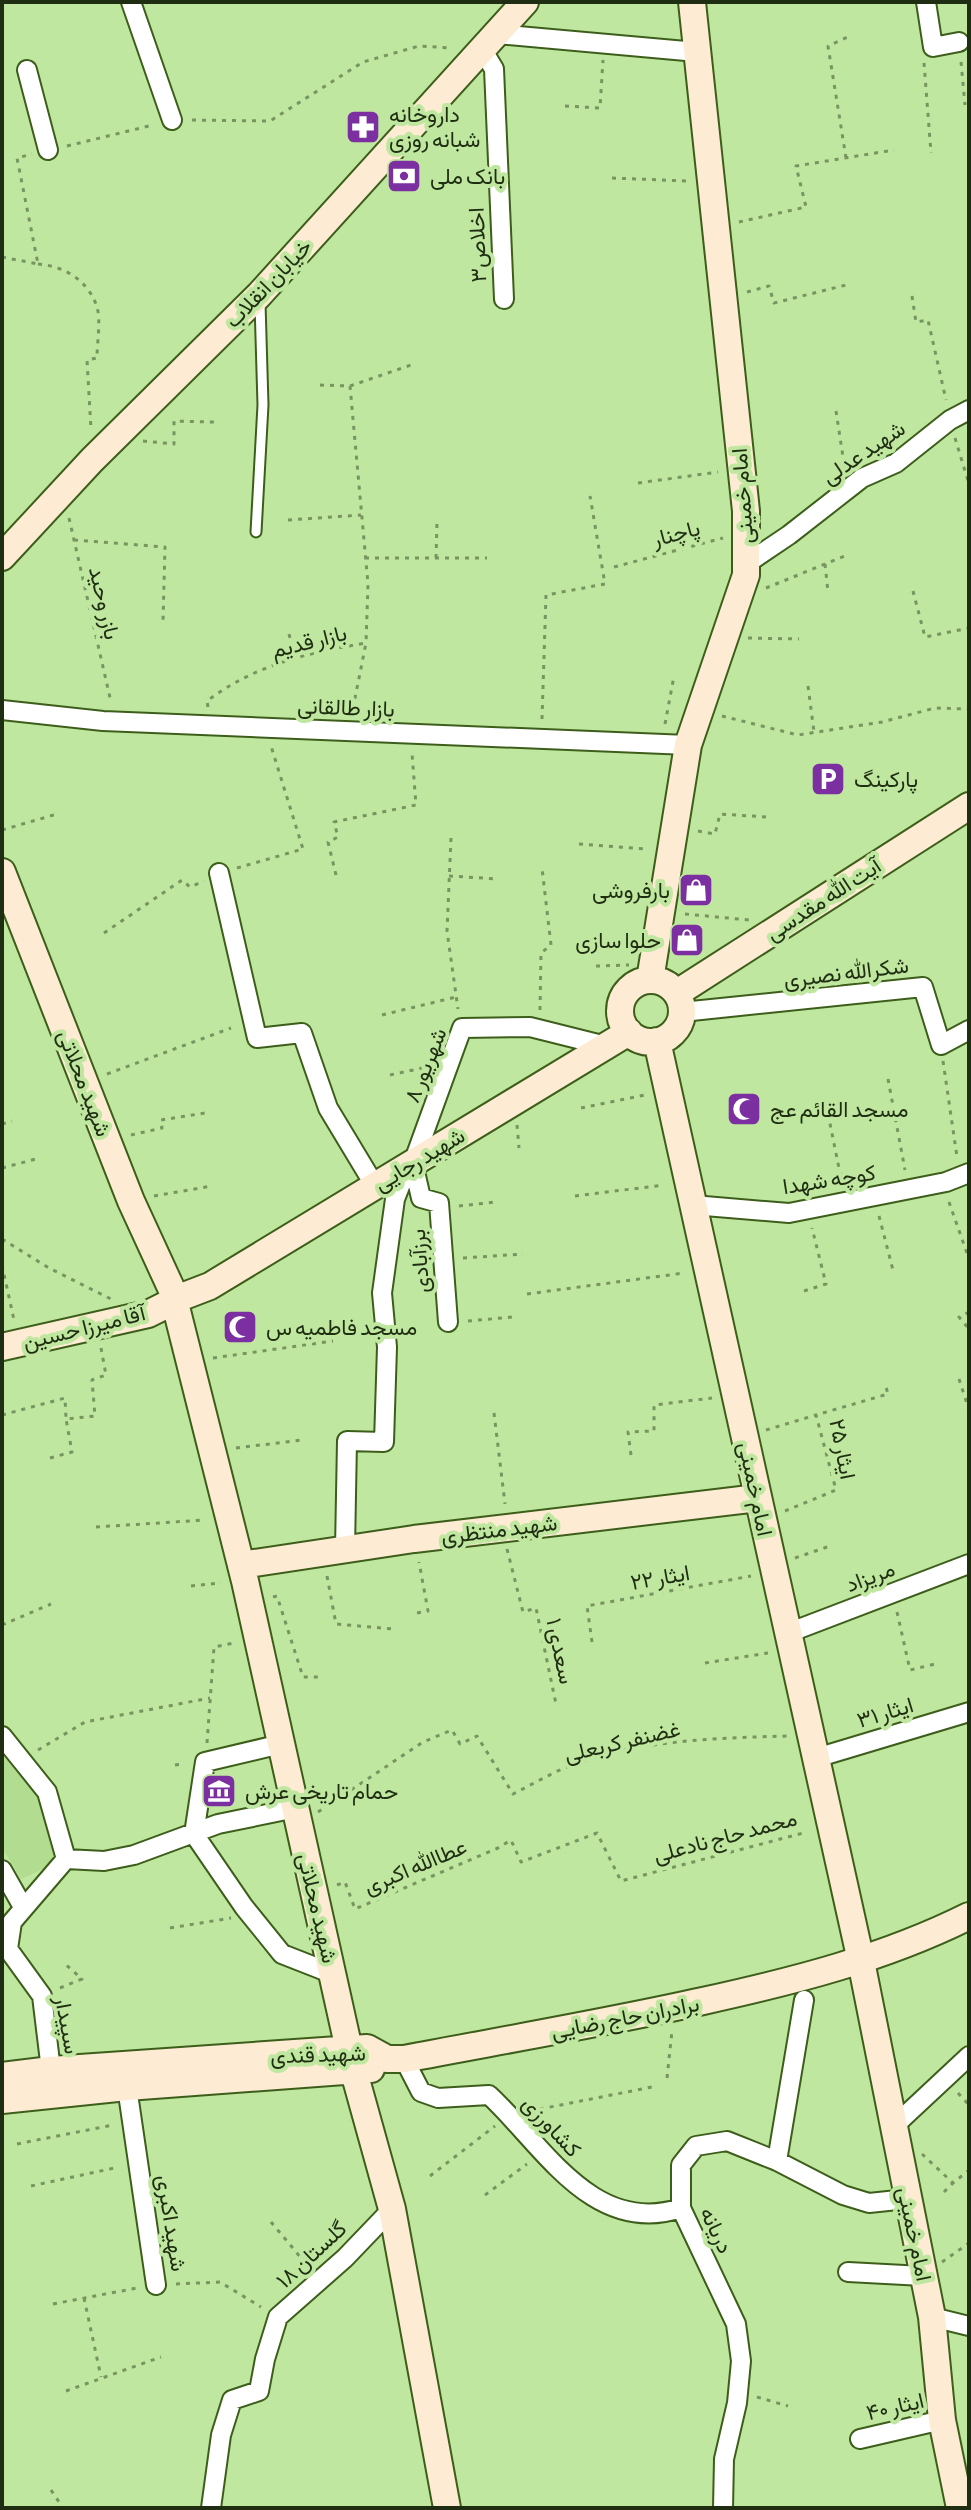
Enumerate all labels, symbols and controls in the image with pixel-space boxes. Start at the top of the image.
place label: داروخانه شبانه روزی [389,101,480,153]
pharmacy icon: داروخانه شبانه روزی [344,108,382,146]
bank icon: بانک ملی [385,157,423,195]
place label: بانک ملی [430,163,505,190]
street label: اخلاص۳ [463,207,492,283]
street label: خیابان انقلاب [219,233,317,333]
street label: شهید عدلی [816,415,910,490]
street label: امام خمینی [726,447,760,545]
street label: پاچنار [648,514,703,554]
street label: بازر وحید [83,564,126,642]
street label: بازار قدیم [269,619,350,665]
street label: بازار طالقانی [297,692,395,723]
parking icon: پارکینگ [809,760,847,798]
place label: پارکینگ [854,766,918,794]
street label: آیت الله مقدسی [761,851,888,947]
shop icon: بارفروشی [677,871,715,909]
place label: بارفروشی [592,877,670,904]
shop icon: حلوا سازی [668,921,706,959]
place label: حلوا سازی [575,927,661,954]
street label: شکرالله نصیری [782,951,910,994]
street label: ۸ شهریور [398,1024,453,1106]
street label: شهید محلاتی [52,1026,117,1140]
mosque icon: مسجد القائم عج [725,1090,763,1128]
place label: مسجد القائم عج [770,1096,908,1124]
street label: شهید رجایی [369,1122,470,1197]
street label: کوچه شهدا [781,1159,878,1201]
street label: برزآبادی [404,1228,435,1294]
street label: آقا میرزا حسین [20,1299,150,1356]
mosque icon: مسجد فاطمیه س [221,1308,259,1346]
place label: مسجد فاطمیه س [266,1314,417,1341]
street label: ایثار ۲۵ [823,1416,862,1482]
street label: امام خمینی [731,1439,779,1539]
street label: شهید منتظری [439,1509,559,1550]
street label: مریزاد [842,1555,899,1598]
street label: ایثار ۲۲ [628,1559,692,1596]
street label: سعدی ۱ [540,1616,581,1686]
street label: ایثار ۳۱ [854,1691,917,1734]
street label: غضنفر کربعلی [561,1715,683,1768]
museum icon: حمام تاریخی عرش [200,1772,238,1810]
place label: حمام تاریخی عرش [245,1778,398,1806]
street label: محمد حاج نادعلی [650,1804,800,1870]
street label: عطاالله اکبری [360,1833,471,1900]
street label: شهید محلاتی [292,1851,343,1966]
street label: برادران حاج رضایی [549,1990,702,2046]
street label: سپیدار [48,1993,86,2056]
street label: شهید قندی [270,2039,366,2070]
street label: کشاورزی [516,2090,587,2163]
street label: شهید اکبری [151,2173,192,2273]
street label: امام خمینی [890,2184,938,2284]
street label: دریانه [694,2203,739,2258]
street label: گلستان ۱۸ [270,2215,352,2293]
street label: ایثار ۴۰ [864,2387,927,2426]

